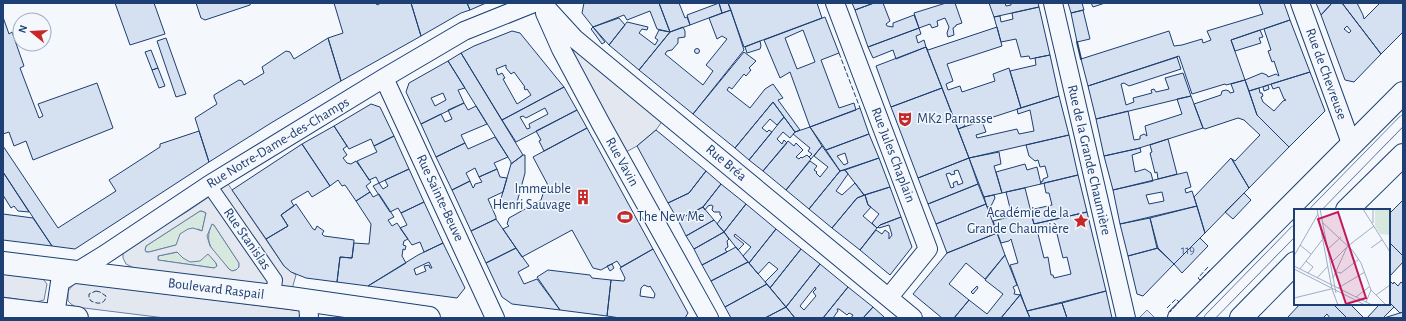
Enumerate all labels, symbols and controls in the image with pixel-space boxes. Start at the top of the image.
north arrow [12,12,52,52]
text: N [17,24,29,34]
street label: Rue de Chevreuse [1303,26,1349,122]
street label: Rue de la Grande Chaumière [1065,84,1113,236]
street label: Rue Notre-Dame-des-Champs [204,95,352,191]
street label: Rue Jules Chaplain [868,105,918,205]
theatre icon: MK2 Parnasse [896,110,914,128]
place label: MK2 Parnasse [917,112,993,126]
street label: Rue Vavin [603,135,641,189]
street label: Rue Bréa [703,142,749,184]
street label: Rue Sainte-Beuve [414,152,466,244]
place label: Immeuble Henri Sauvage [493,182,571,212]
building icon: Immeuble Henri Sauvage [574,188,592,206]
street label: Rue Stanislas [221,206,273,272]
place label: Académie de la Grande Chaumière [967,206,1070,236]
sports icon: The New Me [616,208,634,226]
inset map [1294,209,1390,305]
place label: The New Me [637,210,704,224]
place icon: Académie de la Grande Chaumière [1072,212,1090,230]
house number: 119 [1181,244,1195,256]
street label: Boulevard Raspail [167,276,265,302]

